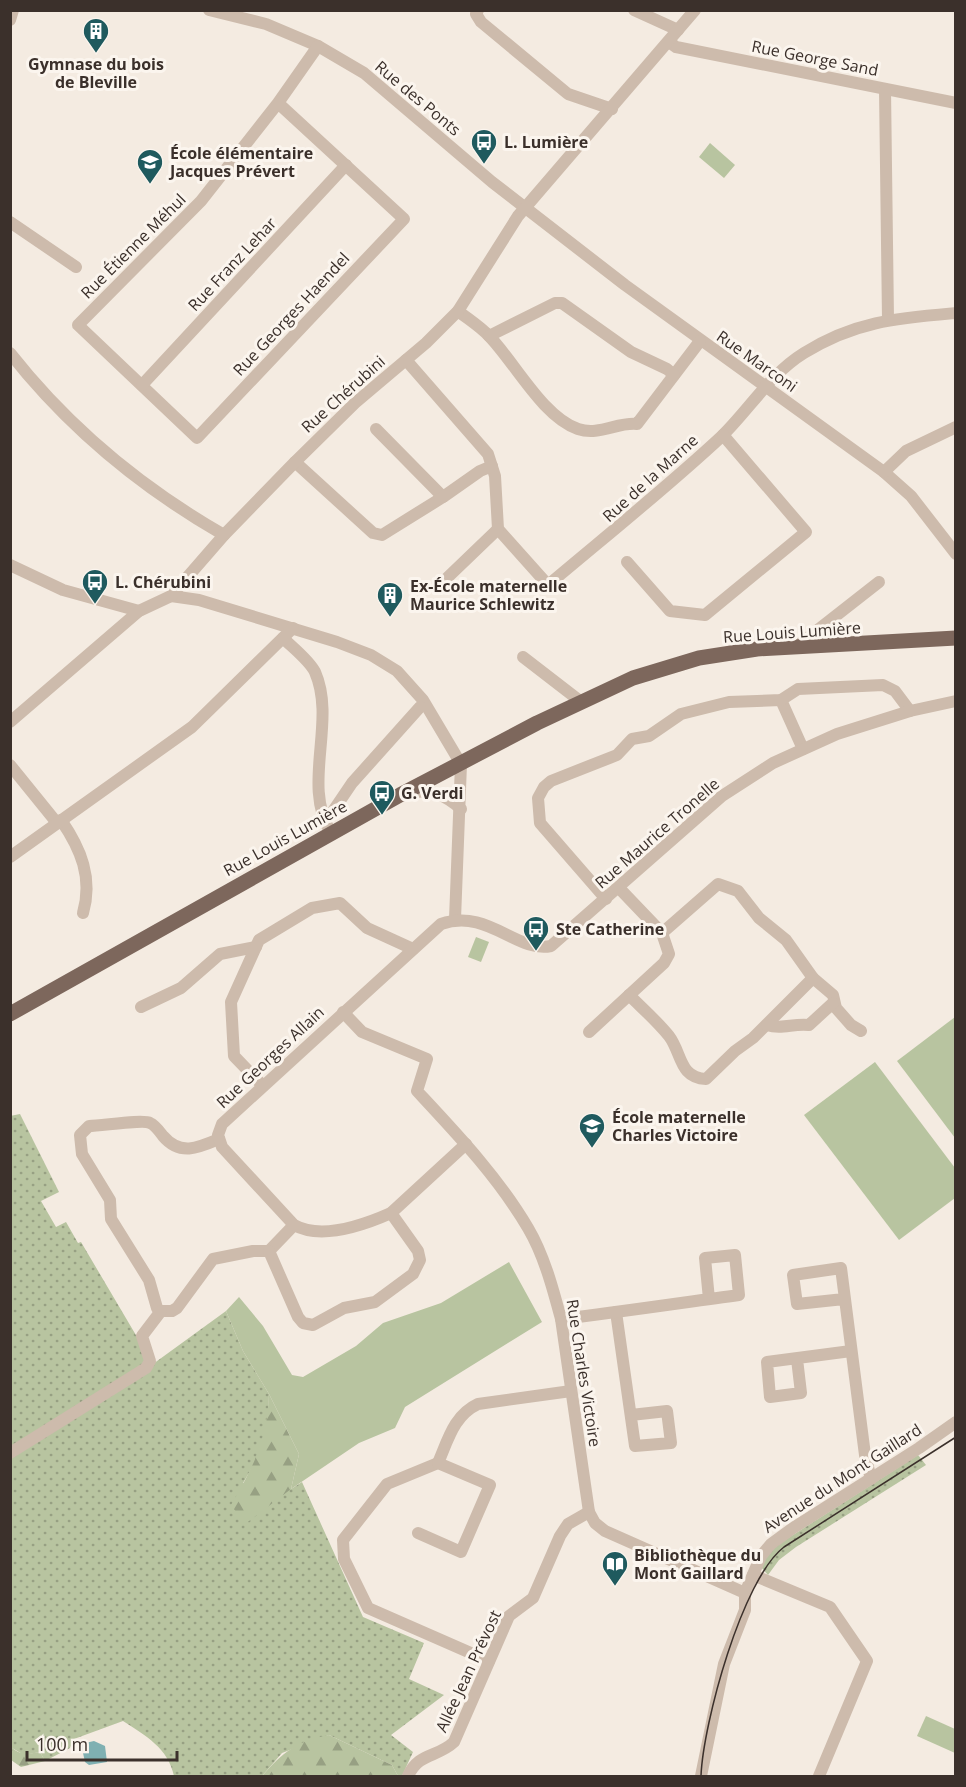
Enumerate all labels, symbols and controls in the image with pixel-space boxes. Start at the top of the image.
building icon: Gymnase du bois de Bleville [81,16,111,54]
street label: Rue George Sand [750,35,880,81]
place label: Gymnase du bois de Bleville [28,53,164,93]
street label: Rue des Ponts [370,56,466,140]
bus stop icon: L. Lumière [469,127,499,165]
place label: L. Lumière [504,131,588,153]
place label: École élémentaire Jacques Prévert [168,142,313,182]
school or university icon: École élémentaire Jacques Prévert [135,147,165,185]
street label: Rue Étienne Méhul [76,189,190,303]
street label: Rue Franz Lehar [183,212,281,316]
street label: Rue Georges Haendel [228,247,354,381]
street label: Rue Marconi [712,325,802,397]
street label: Rue Chérubini [296,350,390,438]
street label: Rue de la Marne [598,429,703,527]
bus stop icon: L. Chérubini [80,567,110,605]
place label: L. Chérubini [115,571,211,593]
place label: Ex-École maternelle Maurice Schlewitz [410,575,567,615]
building icon: Ex-École maternelle Maurice Schlewitz [375,580,405,618]
street label: Rue Louis Lumière [722,616,862,648]
street label: Rue Maurice Tronelle [590,773,724,893]
bus stop icon: G. Verdi [367,778,397,816]
place label: G. Verdi [401,782,463,804]
street label: Rue Louis Lumière [219,795,351,881]
bus stop icon: Ste Catherine [521,914,551,952]
place label: Ste Catherine [556,918,664,940]
street label: Rue Georges Allain [211,1001,329,1113]
place label: École maternelle Charles Victoire [612,1106,746,1146]
school or university icon: École maternelle Charles Victoire [577,1111,607,1149]
street label: Rue Charles Victoire [561,1298,607,1448]
street label: Avenue du Mont Gaillard [758,1418,926,1538]
place label: Bibliothèque du Mont Gaillard [634,1544,761,1584]
library icon: Bibliothèque du Mont Gaillard [600,1549,630,1587]
street label: Allée Jean Prévost [430,1606,506,1736]
scale bar [27,1724,177,1762]
text: 100 m [36,1732,88,1756]

